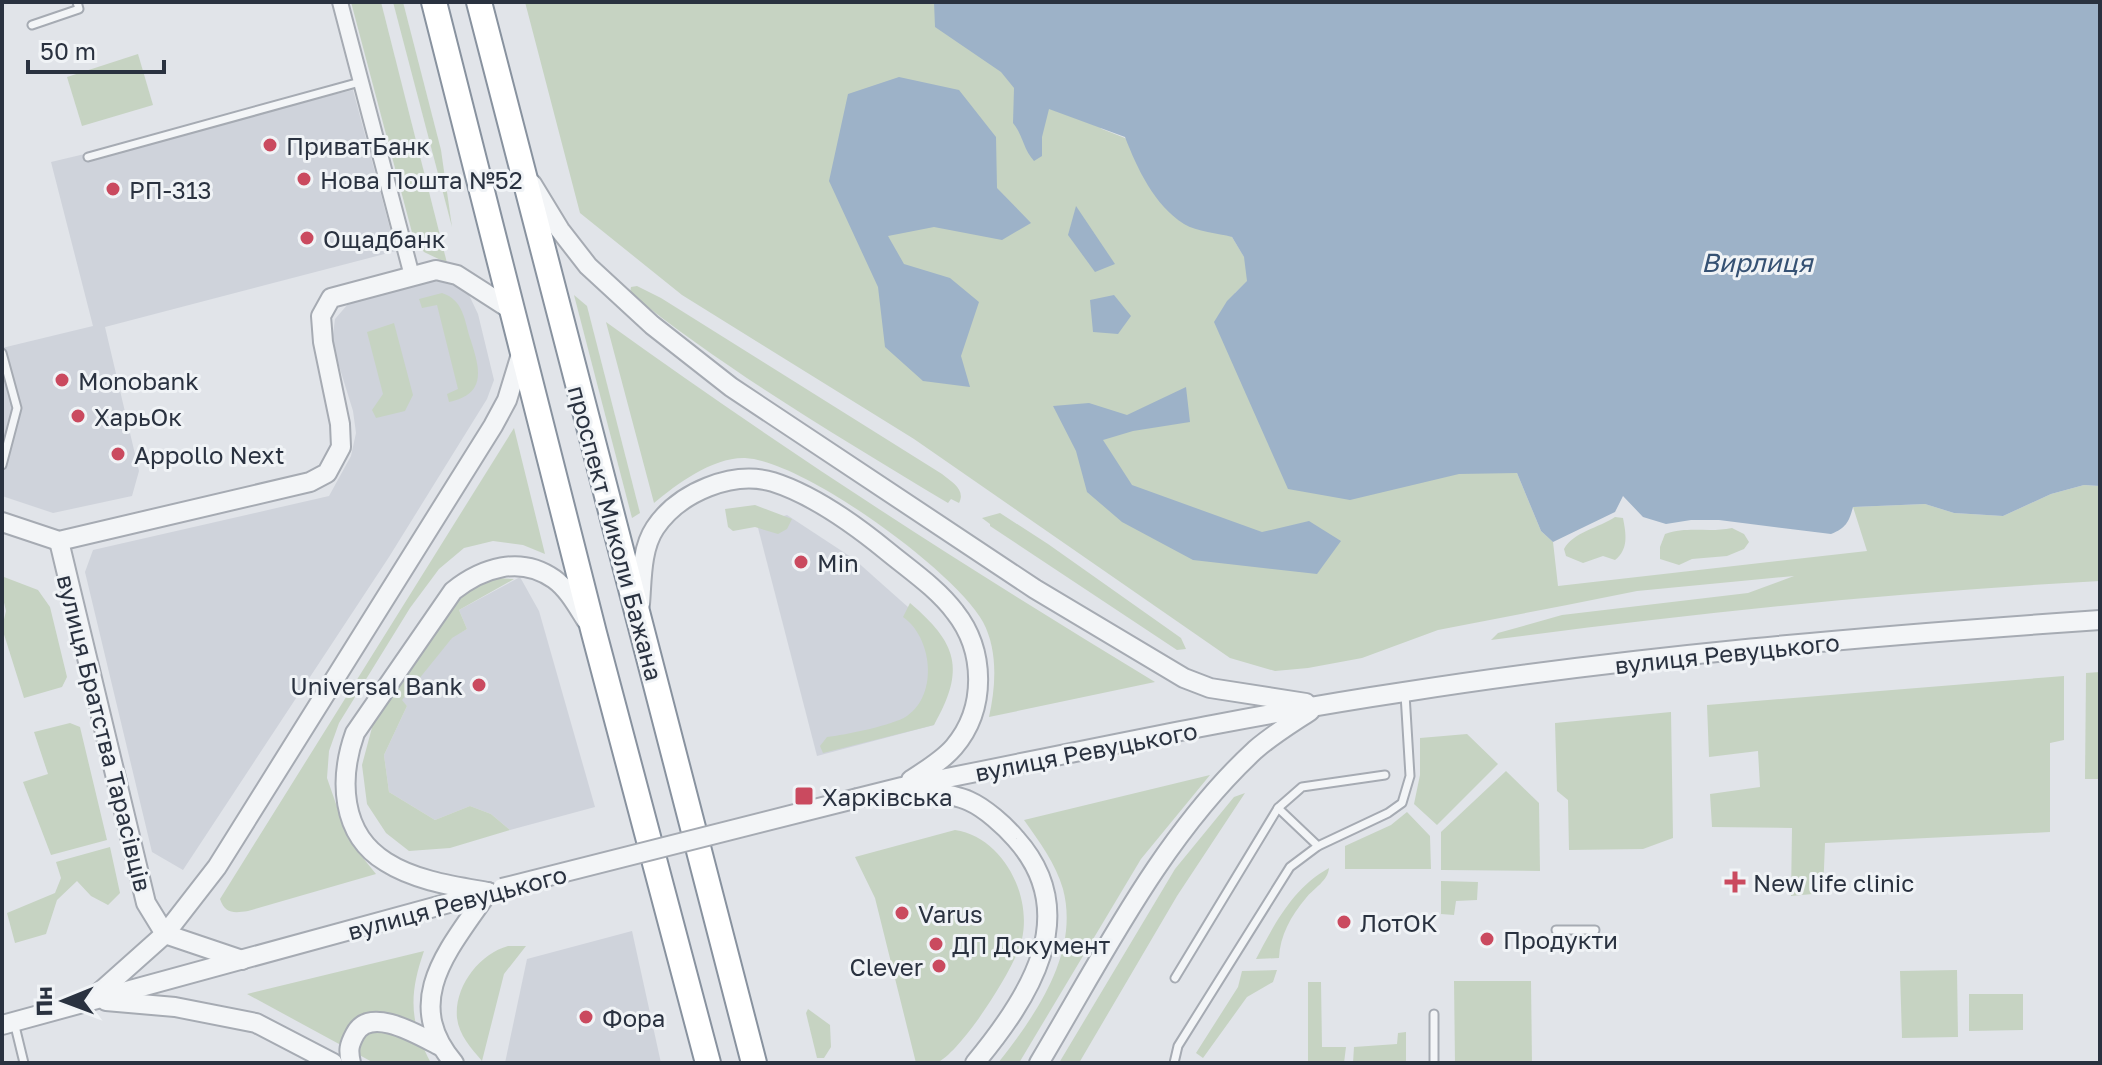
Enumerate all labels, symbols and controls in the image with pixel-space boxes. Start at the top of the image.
scale bar [28,24,164,74]
text: 50 m [40,36,96,65]
place label: ПриватБанк [286,131,430,160]
marker: ПриватБанк [261,136,279,154]
place label: Нова Пошта №52 [320,165,523,194]
marker: Нова Пошта №52 [295,170,313,188]
place label: РП-313 [129,175,212,204]
marker: РП-313 [104,180,122,198]
place label: Ощадбанк [323,224,446,253]
marker: Ощадбанк [298,229,316,247]
water label: Вирлиця [1701,247,1815,278]
place label: Monobank [78,366,199,395]
marker: Monobank [53,371,71,389]
street label: проспект Миколи Бажана [563,382,669,684]
place label: ХарьОк [94,402,182,431]
marker: ХарьОк [69,407,87,425]
place label: Appollo Next [134,440,284,469]
marker: Appollo Next [109,445,127,463]
place label: Min [817,548,859,577]
marker: Min [792,553,810,571]
street label: вулиця Братства Тарасівців [52,572,158,894]
street label: вулиця Ревуцького [1613,627,1841,679]
place label: Universal Bank [290,671,463,700]
marker: Universal Bank [470,676,488,694]
street label: вулиця Ревуцького [972,715,1200,787]
place label: Харківська [822,782,953,811]
marker: Харківська [793,785,815,807]
street label: вулиця Ревуцького [344,859,570,945]
place label: New life clinic [1753,868,1914,897]
marker: New life clinic [1724,871,1746,893]
place label: Varus [918,899,983,928]
marker: Varus [893,904,911,922]
place label: ЛотОК [1360,908,1438,937]
marker: ЛотОК [1335,913,1353,931]
place label: Продукти [1503,925,1618,954]
place label: ДП Документ [952,930,1111,959]
marker: Продукти [1478,930,1496,948]
marker: ДП Документ [927,935,945,953]
place label: Clever [850,952,923,981]
marker: Clever [930,957,948,975]
north arrow [24,961,104,1041]
text: Пн [30,986,57,1017]
place label: Фора [602,1003,665,1032]
marker: Фора [577,1008,595,1026]

